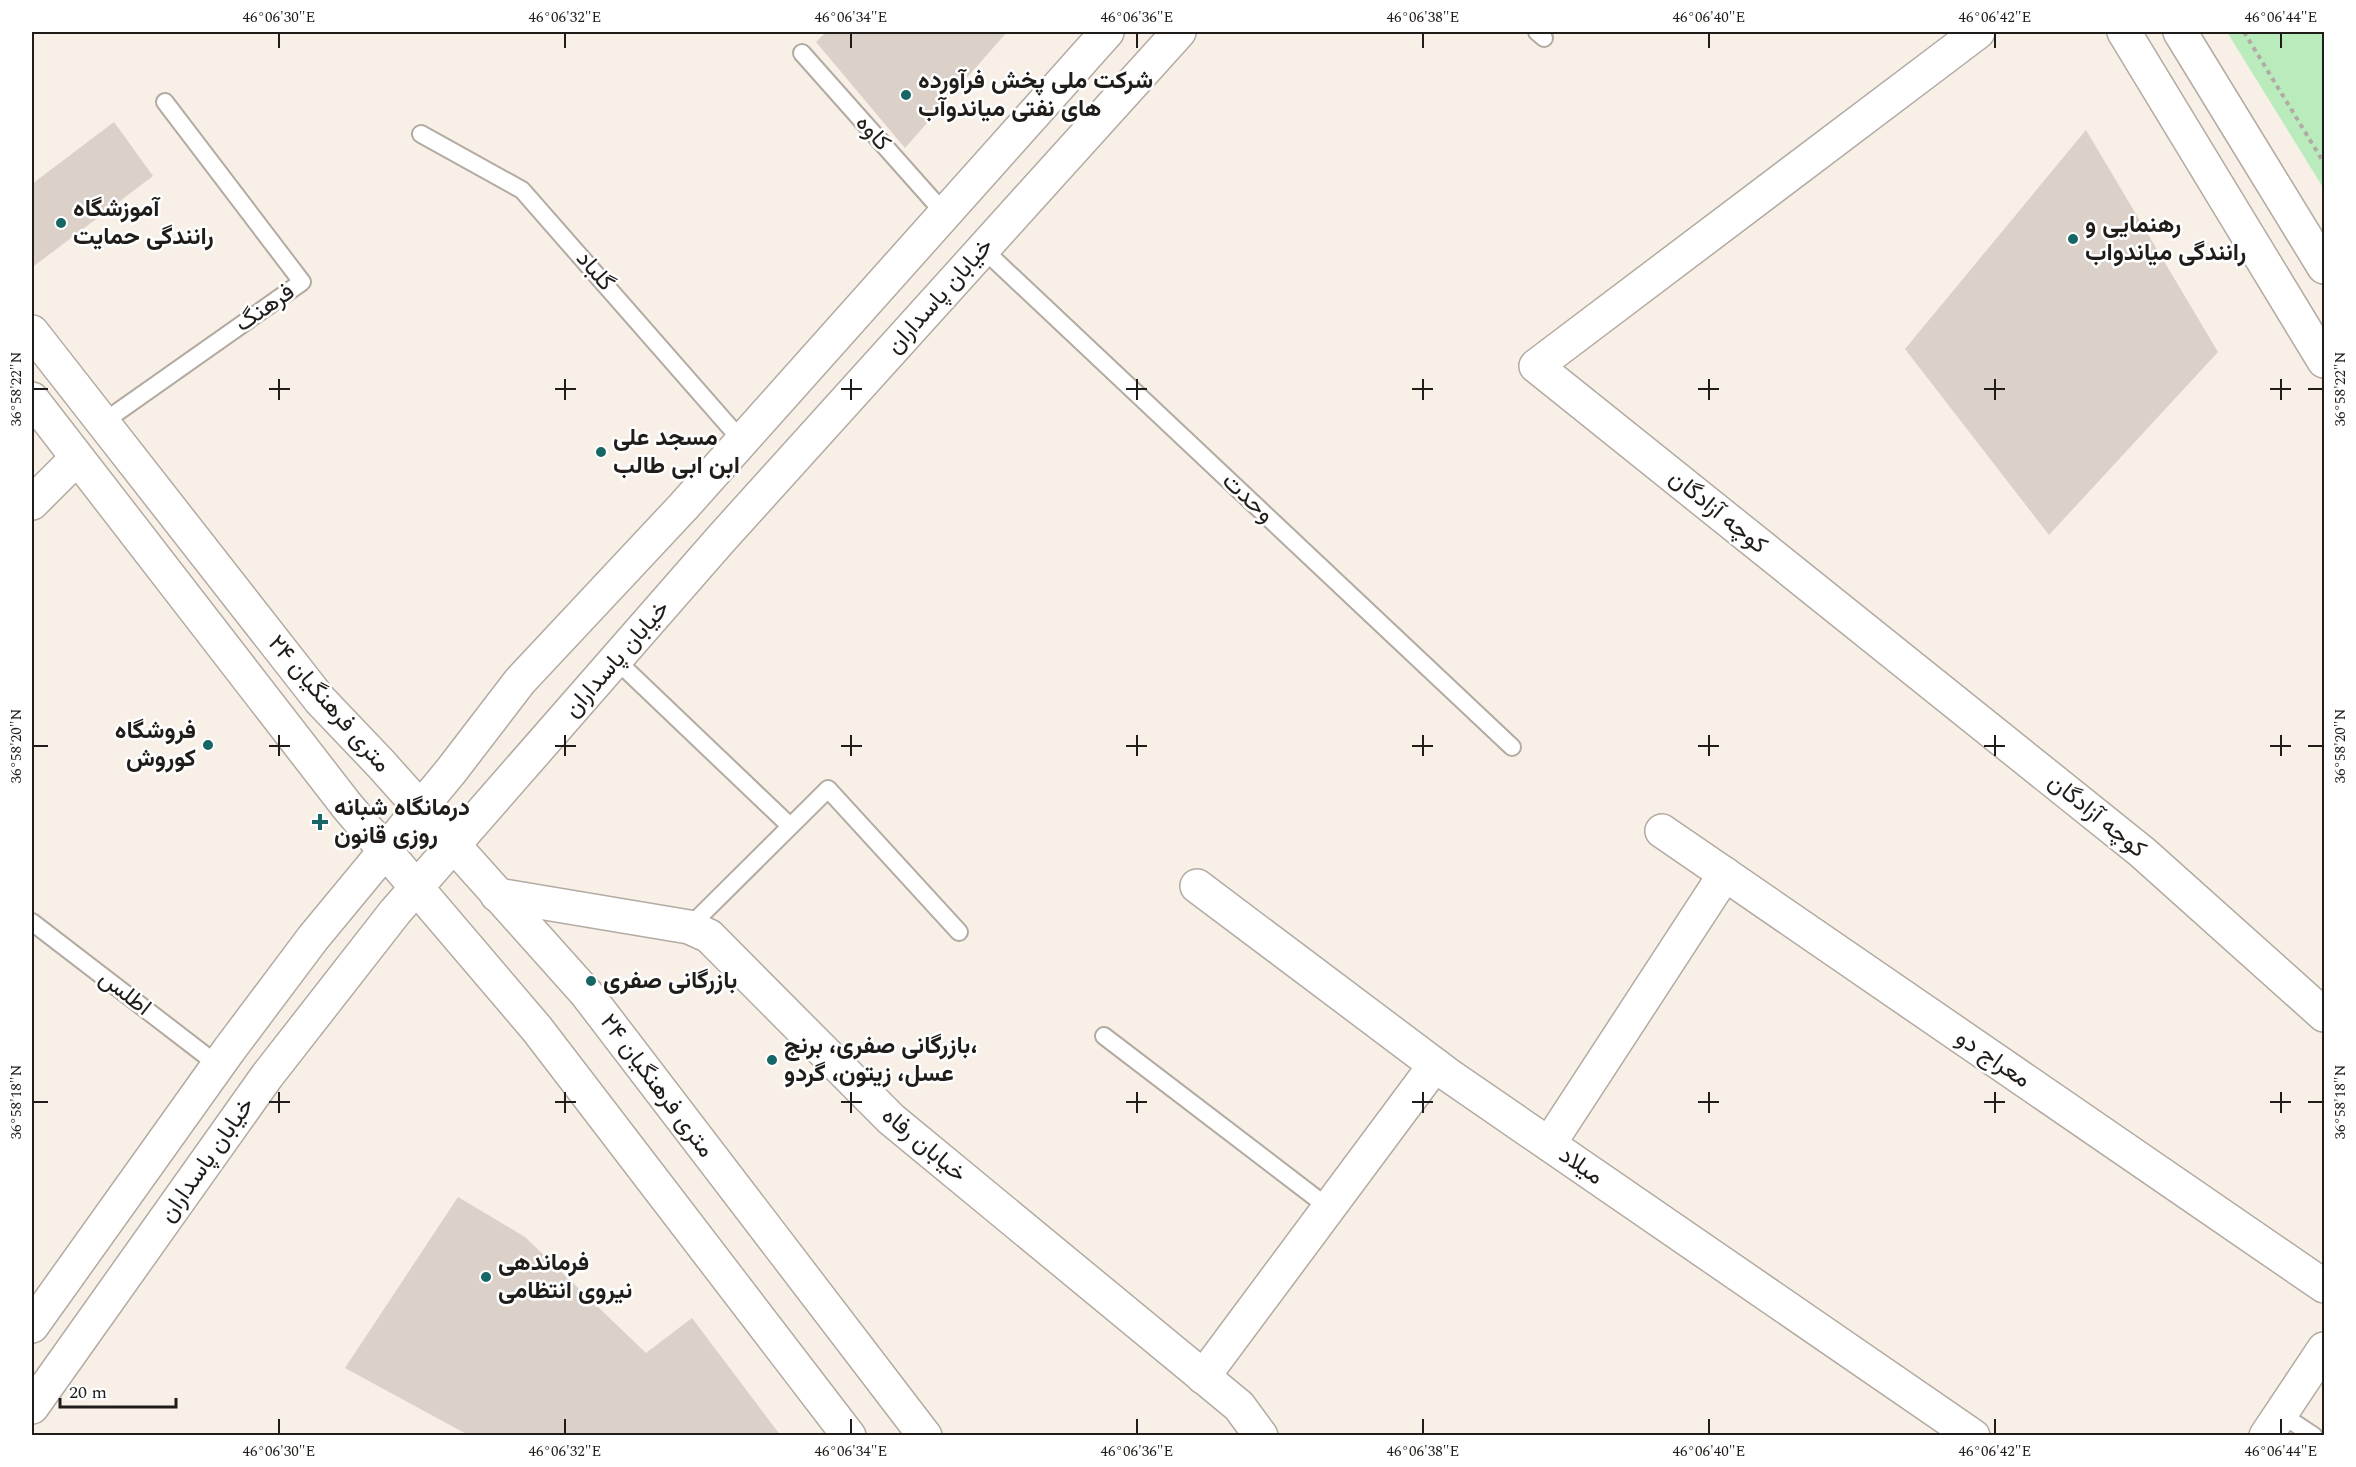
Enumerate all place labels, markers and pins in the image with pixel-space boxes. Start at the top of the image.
place label: شرکت ملی پخش فرآورده های نفتی میاندوآب [918,63,1153,127]
marker: شرکت ملی پخش فرآورده های نفتی میاندوآب [899,88,913,102]
place label: آموزشگاه رانندگی حمایت [73,191,214,255]
place label: رهنمایی و رانندگی میاندواب [2085,207,2246,271]
marker: آموزشگاه رانندگی حمایت [54,216,68,230]
marker: رهنمایی و رانندگی میاندواب [2066,232,2080,246]
place label: مسجد علی ابن ابی طالب [613,420,740,484]
marker: مسجد علی ابن ابی طالب [594,445,608,459]
place label: فروشگاه کوروش [115,713,196,777]
marker: فروشگاه کوروش [201,738,215,752]
place label: درمانگاه شبانه روزی قانون [334,790,470,854]
marker: درمانگاه شبانه روزی قانون [311,813,329,831]
place label: بازرگانی صفری [603,963,737,999]
marker: بازرگانی صفری [584,974,598,988]
place label: بازرگانی صفری، برنج، عسل، زیتون، گردو [784,1028,978,1092]
marker: بازرگانی صفری، برنج، عسل، زیتون، گردو [765,1053,779,1067]
place label: فرماندهی نیروی انتظامی [498,1245,632,1309]
marker: فرماندهی نیروی انتظامی [479,1270,493,1284]

